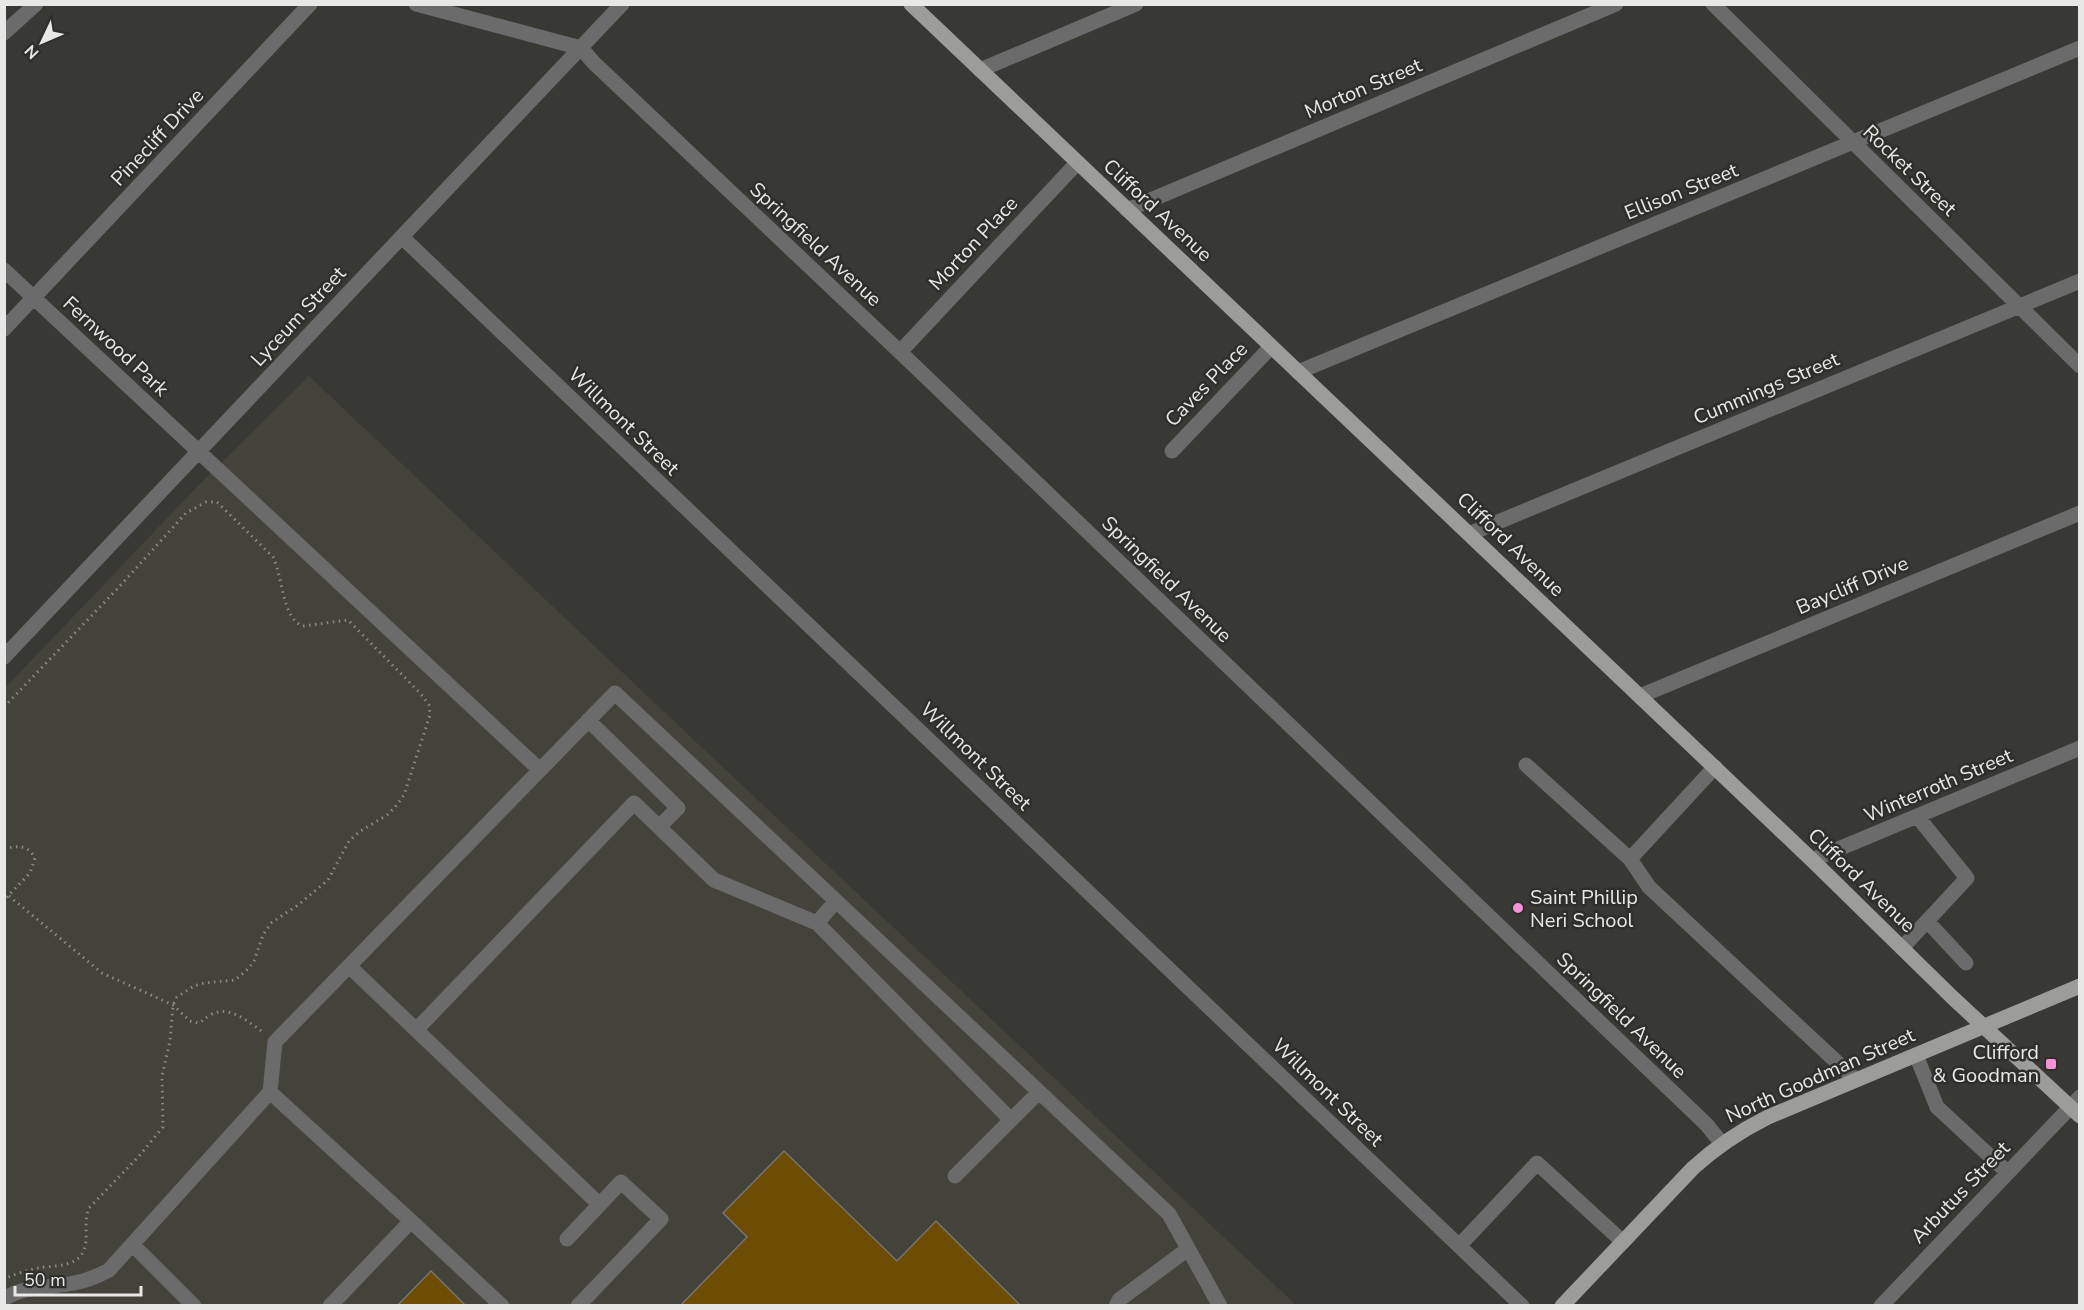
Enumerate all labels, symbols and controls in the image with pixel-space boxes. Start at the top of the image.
north arrow [12,12,72,72]
text: N [20,40,44,64]
street label: Morton Street [1300,51,1427,125]
street label: Pinecliff Drive [105,83,210,192]
street label: Rocket Street [1857,119,1963,223]
street label: Clifford Avenue [1097,153,1218,268]
street label: Ellison Street [1621,156,1743,226]
street label: Springfield Avenue [744,176,888,313]
street label: Morton Place [923,191,1024,296]
street label: Lyceum Street [245,260,353,372]
street label: Fernwood Park [57,290,175,403]
street label: Caves Place [1159,336,1254,433]
street label: Cummings Street [1689,345,1844,431]
street label: Willmont Street [562,361,686,482]
street label: Clifford Avenue [1451,486,1570,603]
street label: Springfield Avenue [1096,510,1238,649]
street label: Baycliff Drive [1792,550,1912,621]
street label: Willmont Street [914,696,1038,817]
street label: Winterroth Street [1860,742,2017,829]
street label: Clifford Avenue [1802,822,1921,939]
place label: Saint Phillip Neri School [1530,884,1638,934]
marker: Saint Phillip Neri School [1511,901,1525,915]
street label: Springfield Avenue [1551,946,1693,1085]
street label: North Goodman Street [1721,1021,1920,1129]
street label: Willmont Street [1266,1032,1390,1153]
place label: Clifford & Goodman [1933,1039,2039,1089]
marker: Clifford & Goodman [2044,1057,2058,1071]
street label: Arbutus Street [1905,1135,2017,1249]
scale bar [15,1259,141,1297]
text: 50 m [24,1268,66,1292]

